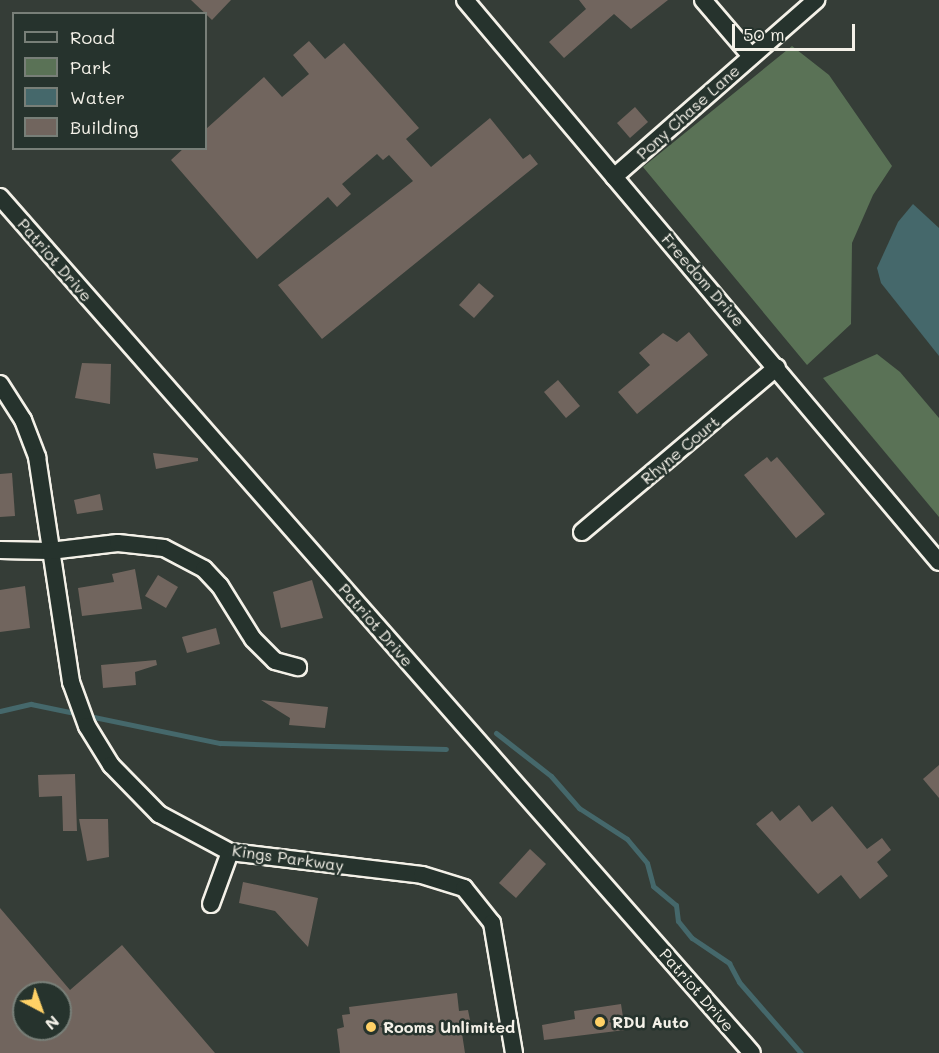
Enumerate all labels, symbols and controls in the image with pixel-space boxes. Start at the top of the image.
legend [12,12,207,150]
scale bar [735,12,858,50]
text: 50 m [743,22,785,46]
text: Road [70,25,115,49]
text: Park [70,55,111,79]
street label: Pony Chase Lane [633,61,743,163]
text: Water [70,85,125,109]
text: Building [70,115,138,139]
street label: Patriot Drive [14,215,96,305]
street label: Freedom Drive [658,230,748,330]
street label: Rhyne Court [637,412,723,488]
street label: Patriot Drive [335,580,417,670]
street label: Kings Parkway [231,841,345,875]
street label: Patriot Drive [656,945,738,1035]
north arrow [12,981,72,1041]
text: N [41,1012,64,1035]
place label: RDU Auto [612,1012,689,1032]
marker: RDU Auto [593,1015,607,1029]
place label: Rooms Unlimited [383,1017,515,1037]
marker: Rooms Unlimited [364,1020,378,1034]

